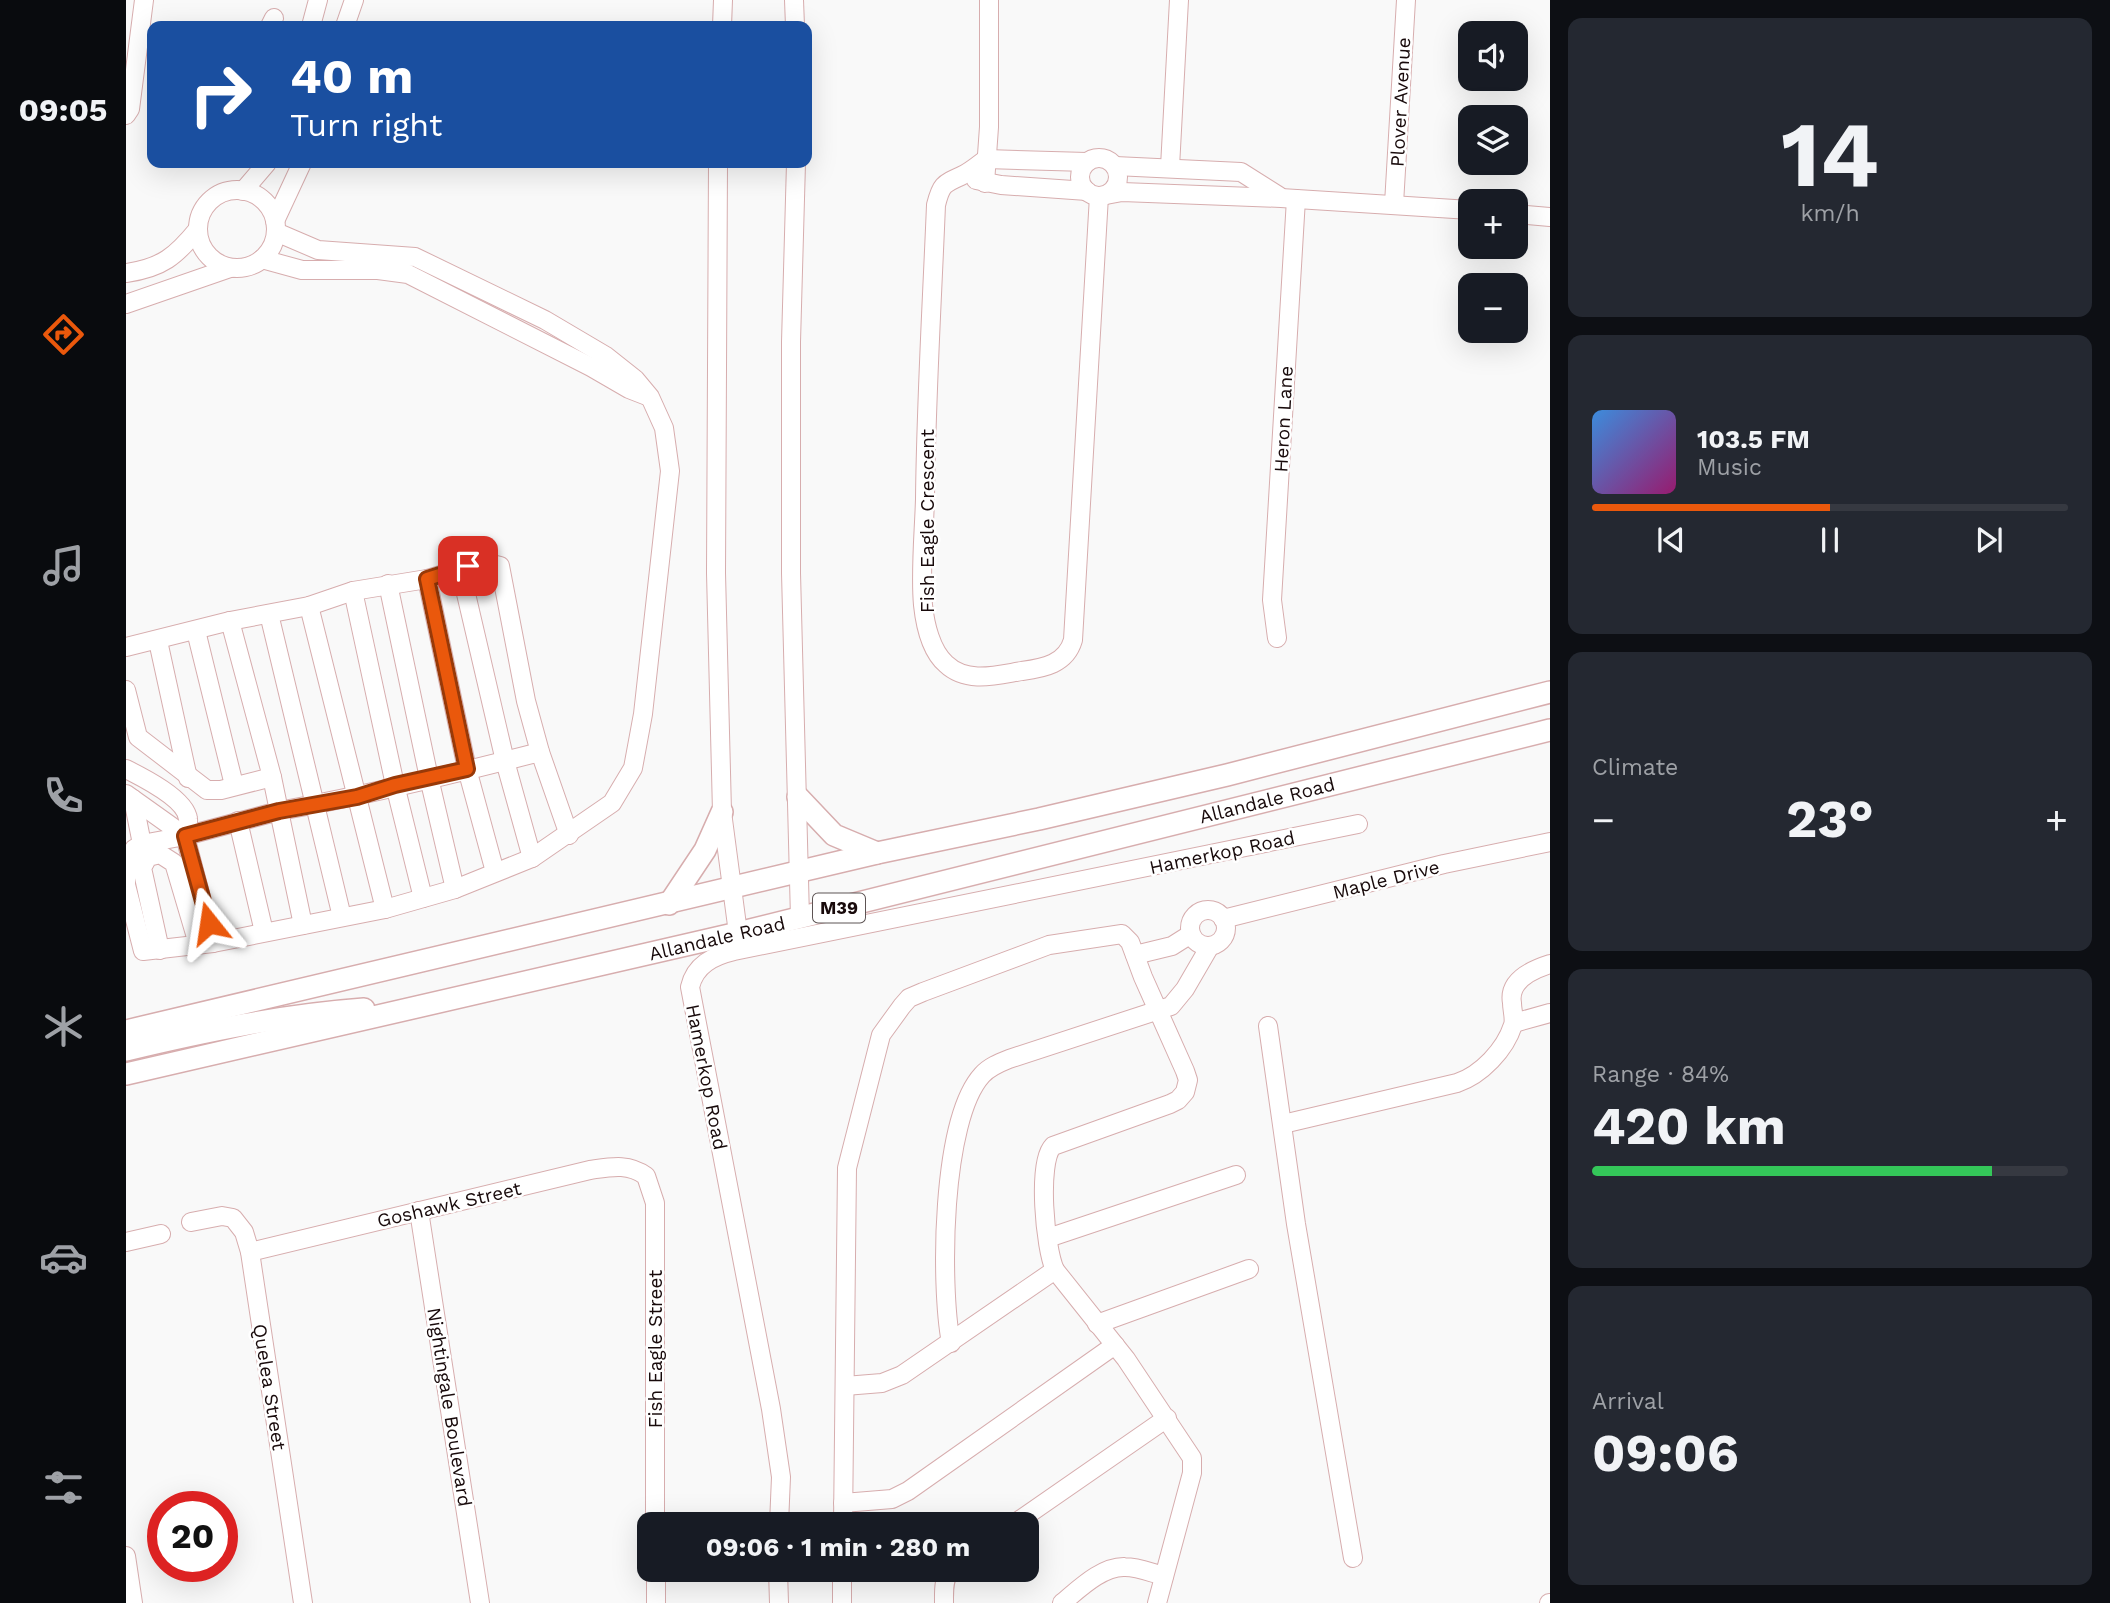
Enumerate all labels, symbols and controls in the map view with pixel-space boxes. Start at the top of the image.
map controls [1458,21,1528,343]
button: sound [1458,21,1528,91]
street label: Plover Avenue [1386,37,1415,167]
text: 40 m [290,47,413,105]
icon: right [175,49,266,140]
text: 09:05 [18,91,108,129]
text: 14 [1781,101,1879,208]
button: layers [1458,105,1528,175]
text: Turn right [290,106,442,144]
button: + [1458,189,1528,259]
text: km/h [1800,200,1860,227]
button: − [1458,273,1528,343]
icon: directions [39,310,88,359]
street label: Heron Lane [1269,365,1298,473]
text: 103.5 FM [1697,424,1810,454]
street label: Fish Eagle Crescent [916,429,939,613]
text: Music [1697,454,1762,481]
icon: previous [1652,521,1690,559]
icon: pause [1811,521,1849,559]
icon: next [1970,521,2008,559]
pin [438,536,498,596]
icon: music [39,541,88,590]
icon: arrive [449,547,487,585]
text: Climate [1592,754,1678,781]
icon: phone [39,771,88,820]
street label: Allandale Road [1197,773,1337,828]
text: 23° [1786,789,1874,850]
text: − [1592,798,1615,842]
text: + [2045,798,2068,842]
street label: Hamerkop Road [1147,826,1297,879]
street label: Maple Drive [1330,855,1442,904]
position arrow [172,886,246,960]
road number: M39 [813,894,865,923]
street label: Allandale Road [647,912,787,965]
icon: climate [39,1002,88,1051]
street label: Hamerkop Road [681,1002,732,1152]
text: Range · 84% [1592,1061,1729,1088]
text: 420 km [1592,1096,1786,1157]
street label: Goshawk Street [375,1177,524,1232]
icon: car [39,1233,88,1282]
street label: Fish Eagle Street [644,1270,667,1428]
street label: Nightingale Boulevard [422,1306,477,1508]
street label: Quelea Street [248,1322,291,1452]
text: Arrival [1592,1388,1664,1415]
text: 09:06 [1592,1423,1739,1484]
icon: filters [39,1463,88,1512]
speed limit sign: 20 [147,1491,238,1582]
text: 09:06 · 1 min · 280 m [706,1532,970,1562]

